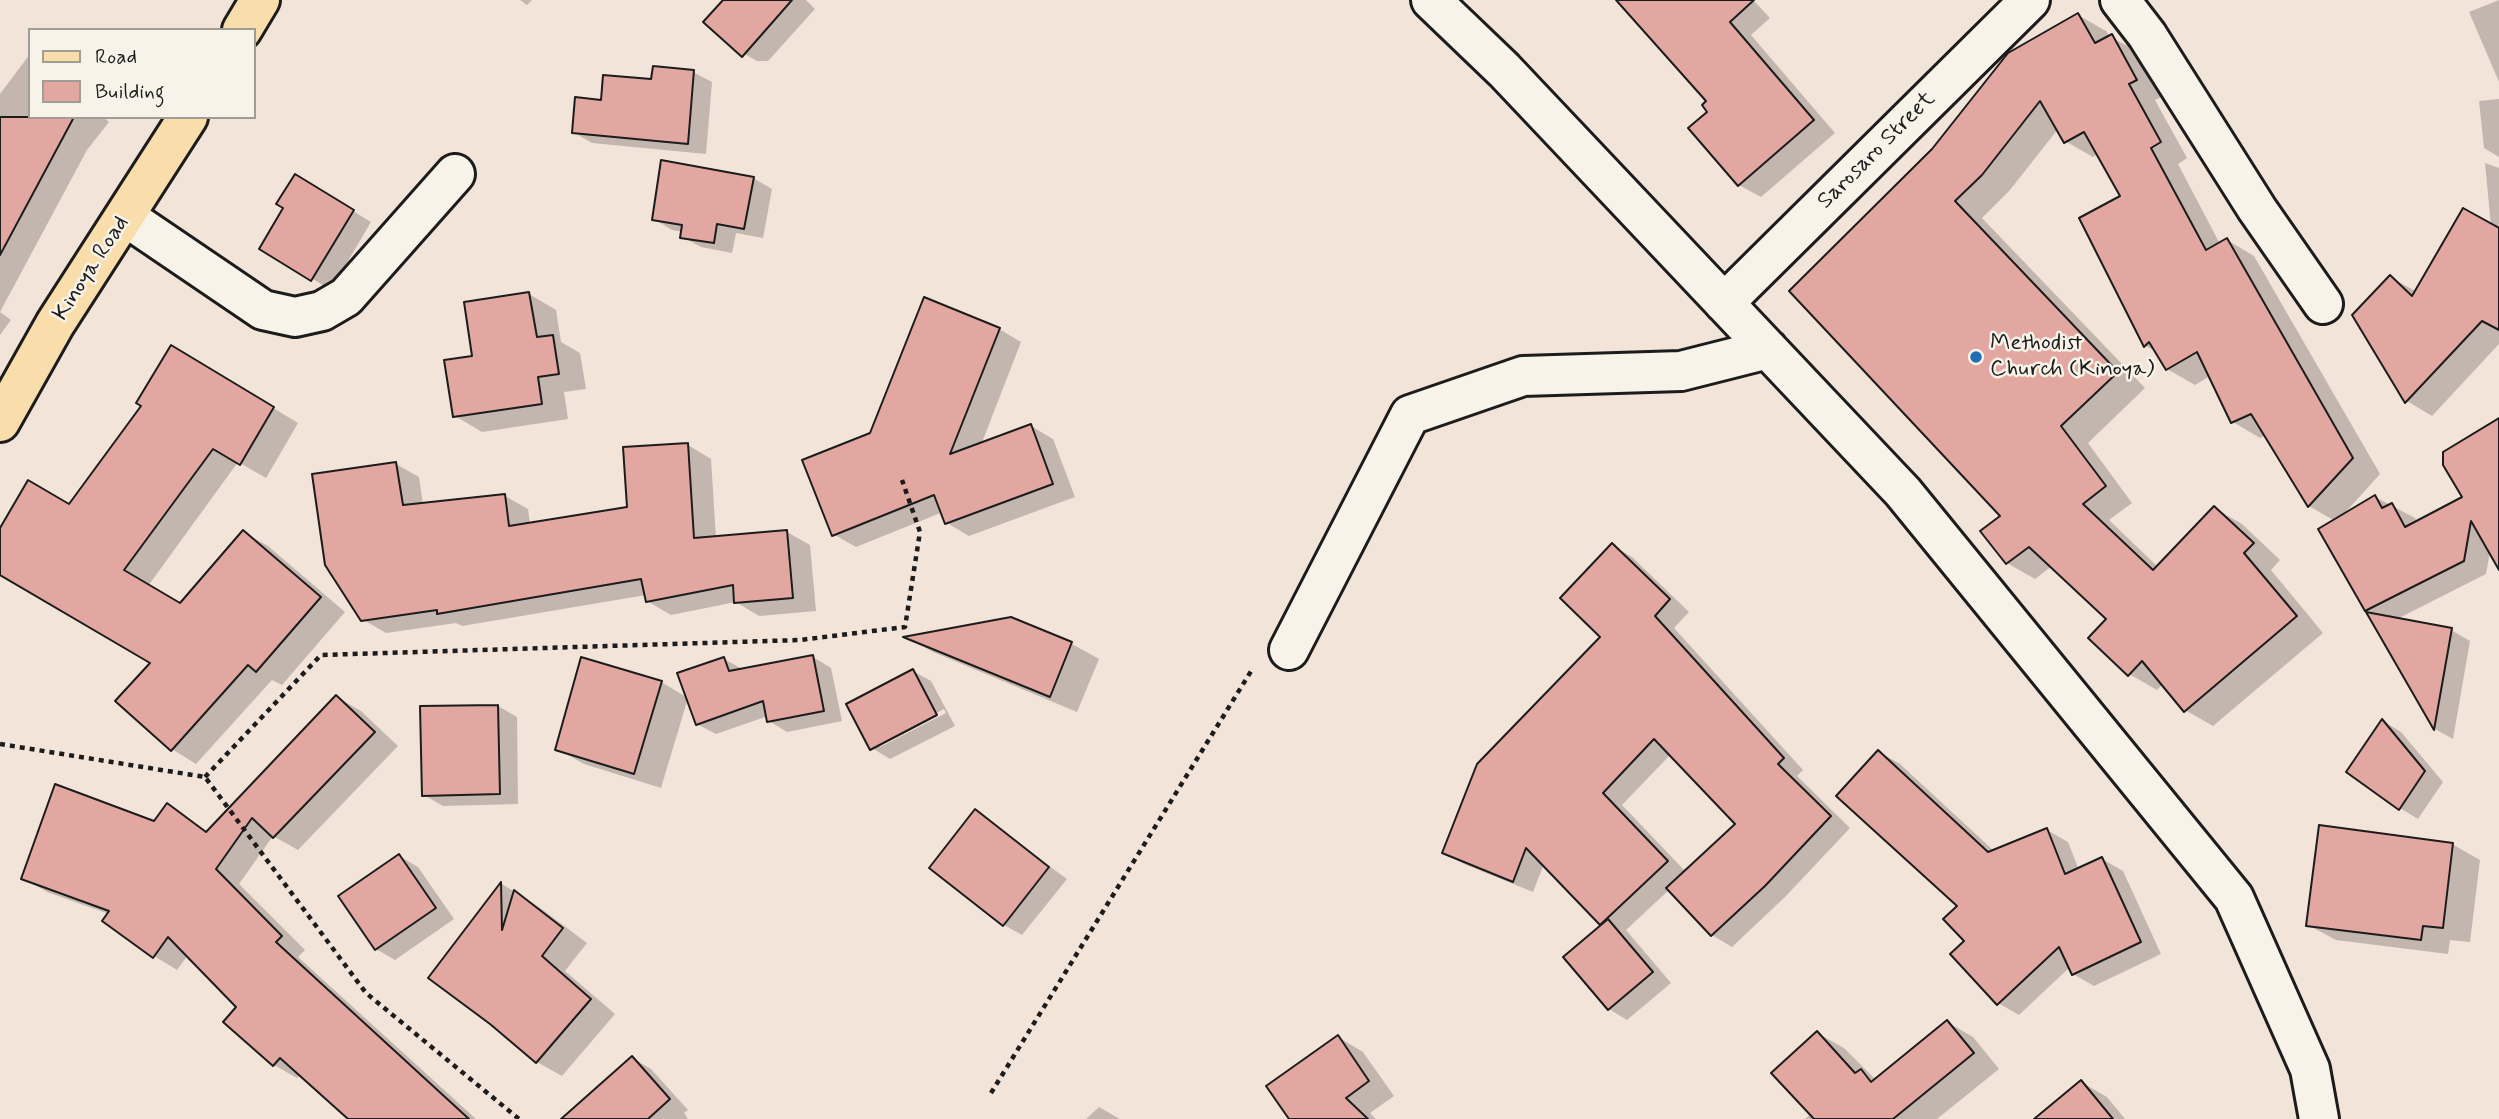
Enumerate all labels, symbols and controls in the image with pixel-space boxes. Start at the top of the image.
legend [28,28,256,119]
text: Road [95,43,137,71]
text: Building [95,78,165,106]
street label: Sarosaro Street [1812,86,1942,216]
street label: Kinoya Road [48,211,136,327]
place label: Methodist Church (Kinoya) [1990,330,2154,384]
marker: Methodist Church (Kinoya) [1968,349,1984,365]

